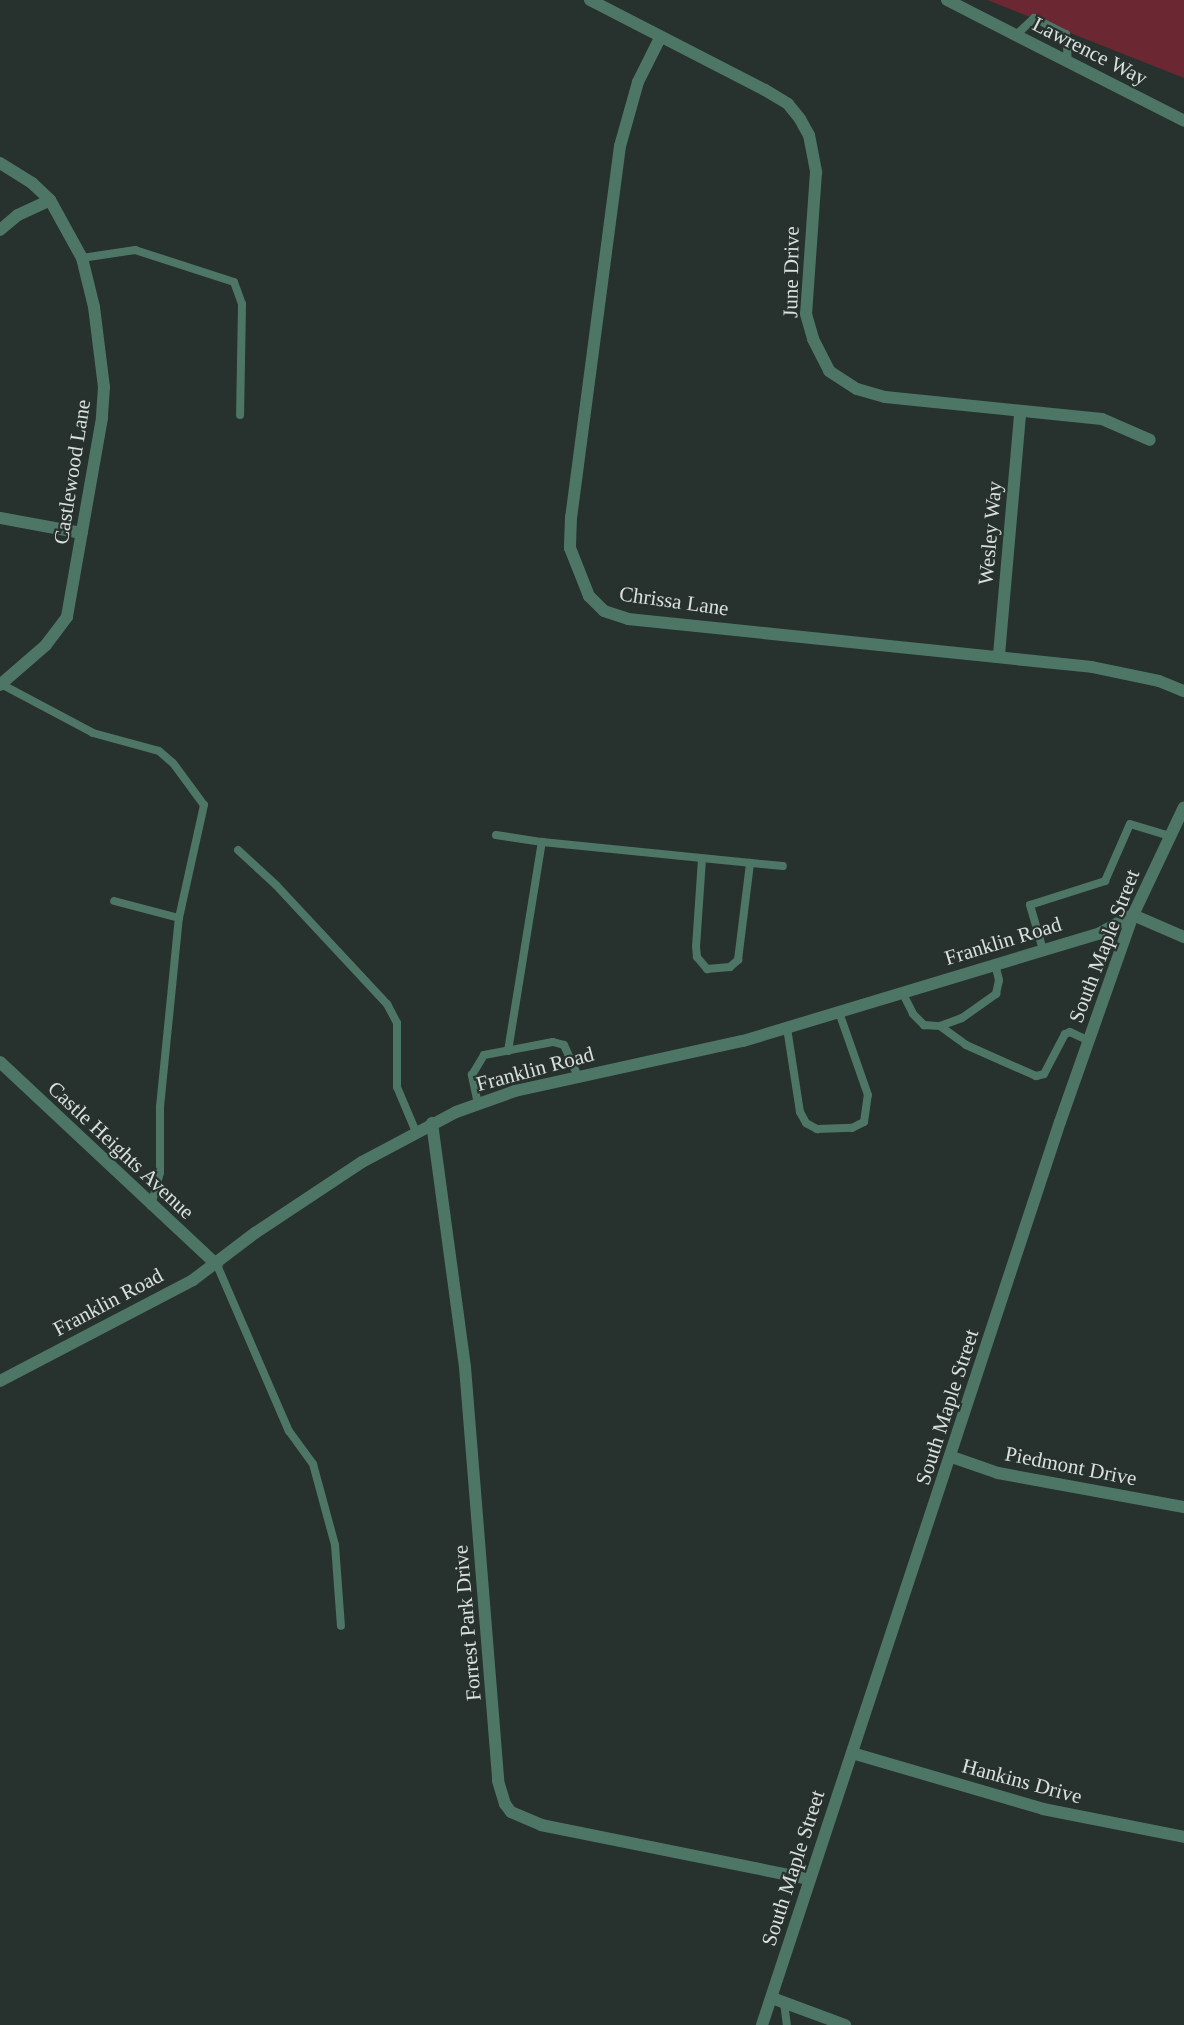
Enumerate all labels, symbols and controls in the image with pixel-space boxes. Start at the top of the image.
street label: Lawrence Way [1028,11,1152,91]
street label: June Drive [778,226,804,318]
street label: Castlewood Lane [48,398,96,546]
street label: Wesley Way [973,480,1007,586]
street label: Chrissa Lane [618,581,730,621]
street label: South Maple Street [1063,866,1145,1026]
street label: Franklin Road [942,911,1064,971]
street label: Franklin Road [473,1041,597,1097]
street label: Castle Heights Avenue [42,1075,200,1225]
street label: Franklin Road [49,1263,167,1341]
street label: South Maple Street [910,1326,984,1488]
street label: Piedmont Drive [1003,1441,1139,1491]
street label: Forrest Park Drive [448,1544,486,1702]
street label: Hankins Drive [959,1753,1085,1809]
street label: South Maple Street [756,1787,830,1949]

